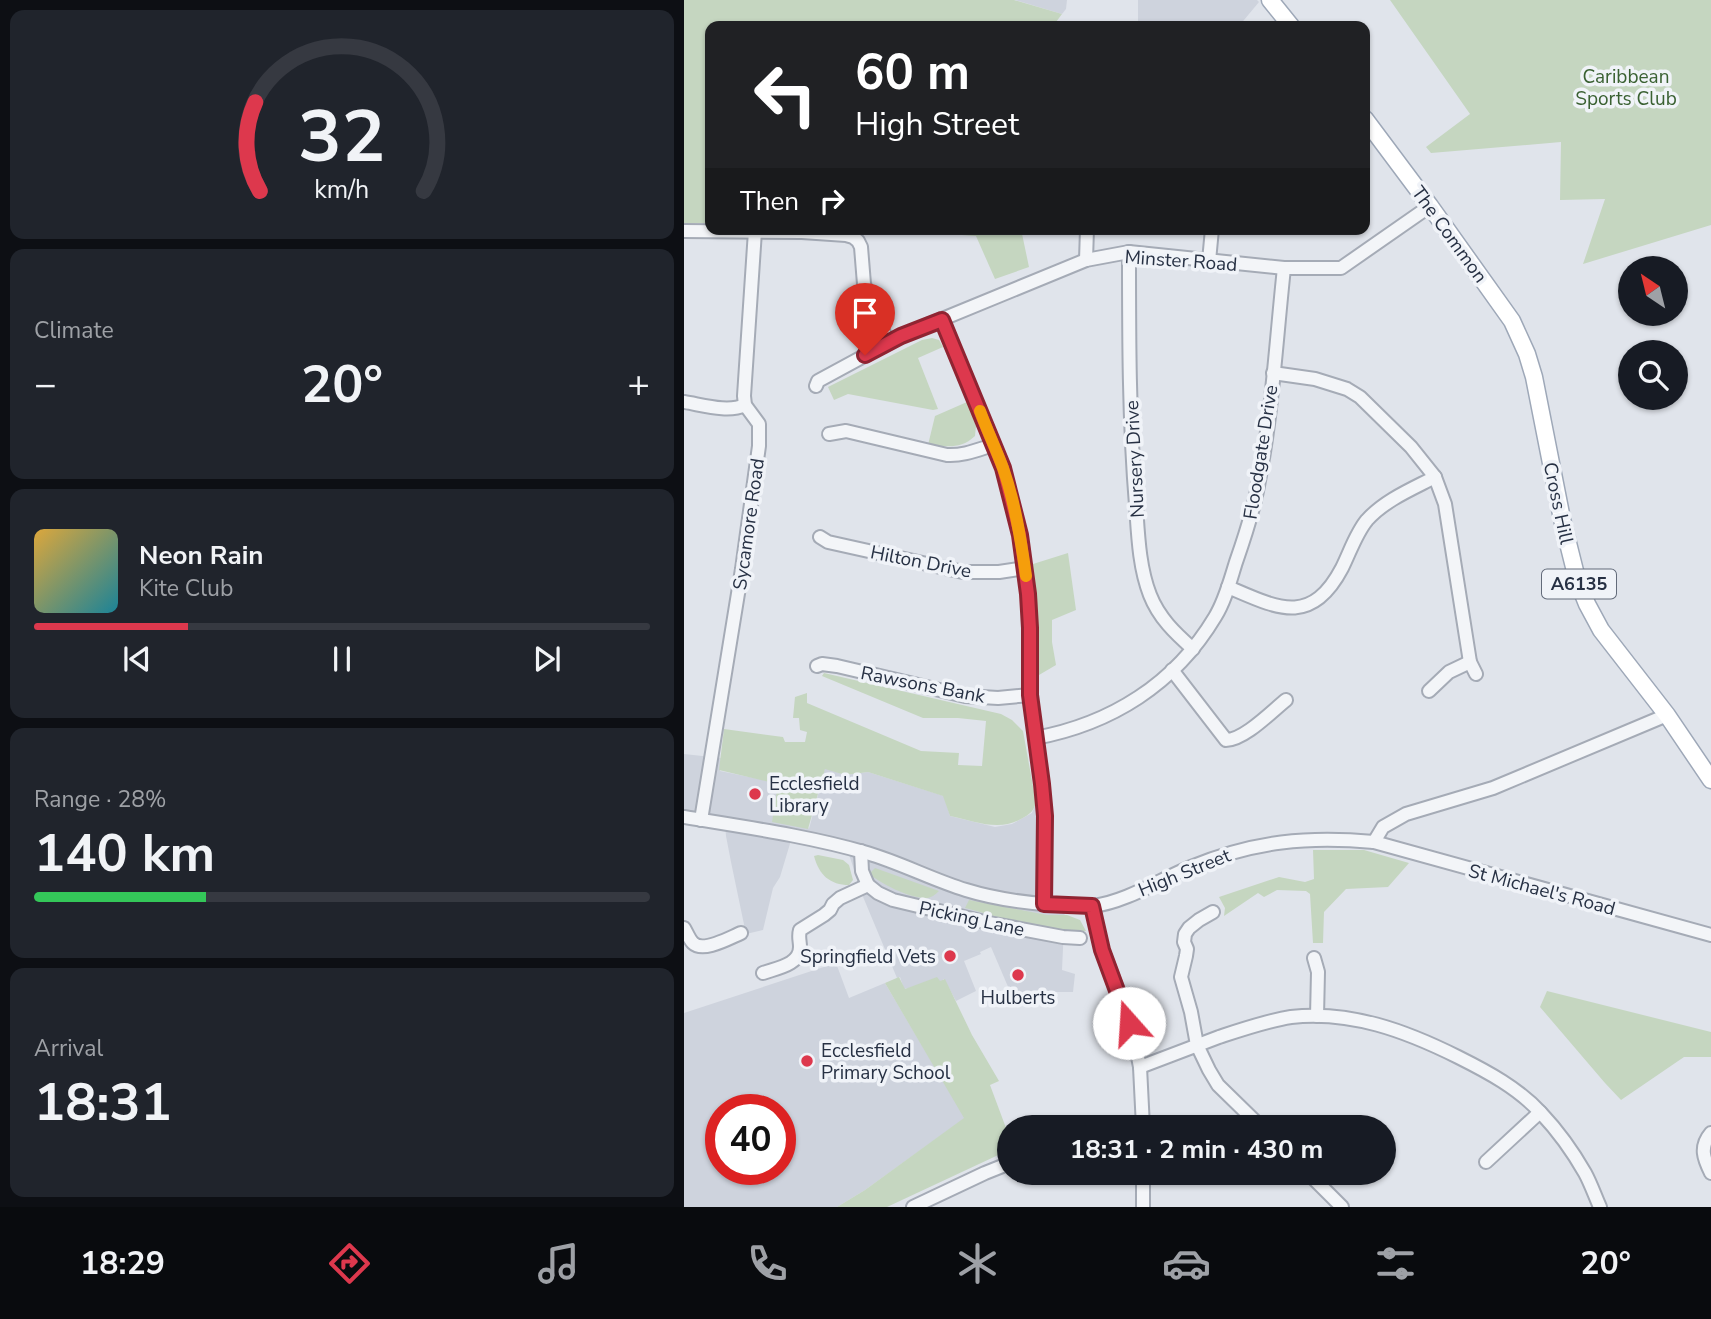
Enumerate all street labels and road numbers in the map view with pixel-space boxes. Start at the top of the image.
street label: The Common [1405,181,1493,288]
street label: Minster Road [1124,244,1238,278]
street label: Floodgate Drive [1238,383,1284,521]
street label: Nursery Drive [1119,399,1151,518]
street label: Sycamore Road [727,457,771,592]
street label: Cross Hill [1537,460,1579,547]
street label: Hilton Drive [868,539,973,584]
road number: A6135 [1542,570,1616,598]
street label: Rawsons Bank [858,660,988,710]
street label: High Street [1134,842,1235,903]
street label: St Michael's Road [1465,858,1618,922]
street label: Picking Lane [917,895,1027,943]

